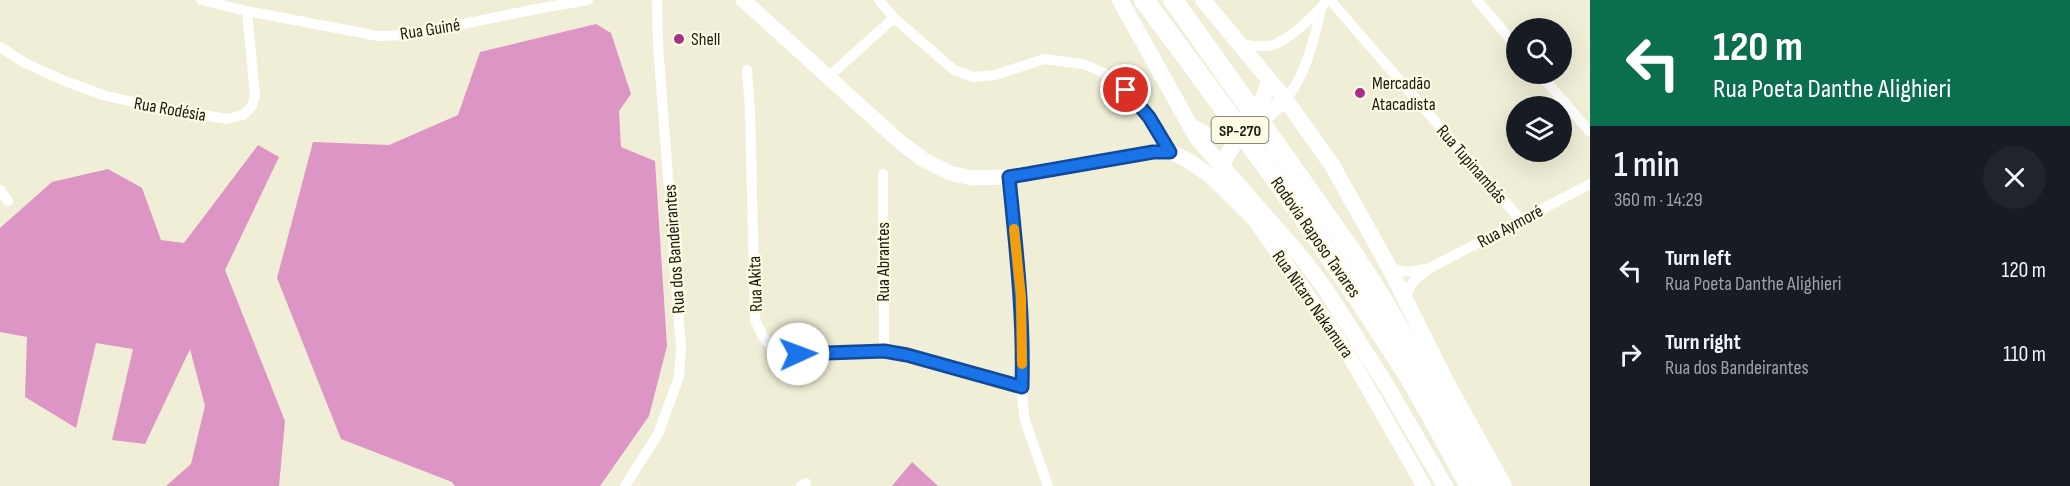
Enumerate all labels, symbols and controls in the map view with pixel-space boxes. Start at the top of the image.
street label: Rua Guiné [399,14,462,45]
map controls [1506,18,1572,162]
button: search [1506,18,1572,84]
text: 120 m [1713,22,1803,73]
icon: left [1614,24,1692,102]
place label: Shell [691,29,720,50]
marker: Shell [672,32,686,46]
pin [1100,64,1151,115]
icon: arrive [1109,73,1142,106]
place label: Mercadão Atacadista [1371,73,1436,115]
text: Rua Poeta Danthe Alighieri [1713,73,1951,105]
marker: Mercadão Atacadista [1353,86,1367,100]
street label: Rua Rodésia [132,93,208,126]
button: layers [1506,96,1572,162]
road number: SP-270 [1212,117,1268,143]
street label: Rua Tupinambás [1432,121,1511,208]
text: 1 min [1614,144,1679,187]
button: close [1983,146,2046,209]
street label: Rodovia Raposo Tavares [1266,173,1365,302]
street label: Rua dos Bandeirantes [660,184,689,314]
text: 360 m · 14:29 [1614,188,1703,212]
street label: Rua Aymoré [1474,200,1547,252]
street label: Rua Abrantes [873,222,894,302]
text: Turn left [1665,245,1731,272]
street label: Rua Nitaro Nakamura [1268,246,1358,362]
icon: left [1614,254,1647,287]
street label: Rua Akita [744,256,767,312]
text: 120 m [2002,257,2046,284]
text: Rua Poeta Danthe Alighieri [1665,272,1842,296]
position arrow [766,322,830,386]
text: Turn right [1665,329,1741,356]
icon: right [1614,338,1647,371]
text: 110 m [2003,341,2046,368]
text: Rua dos Bandeirantes [1665,356,1809,380]

